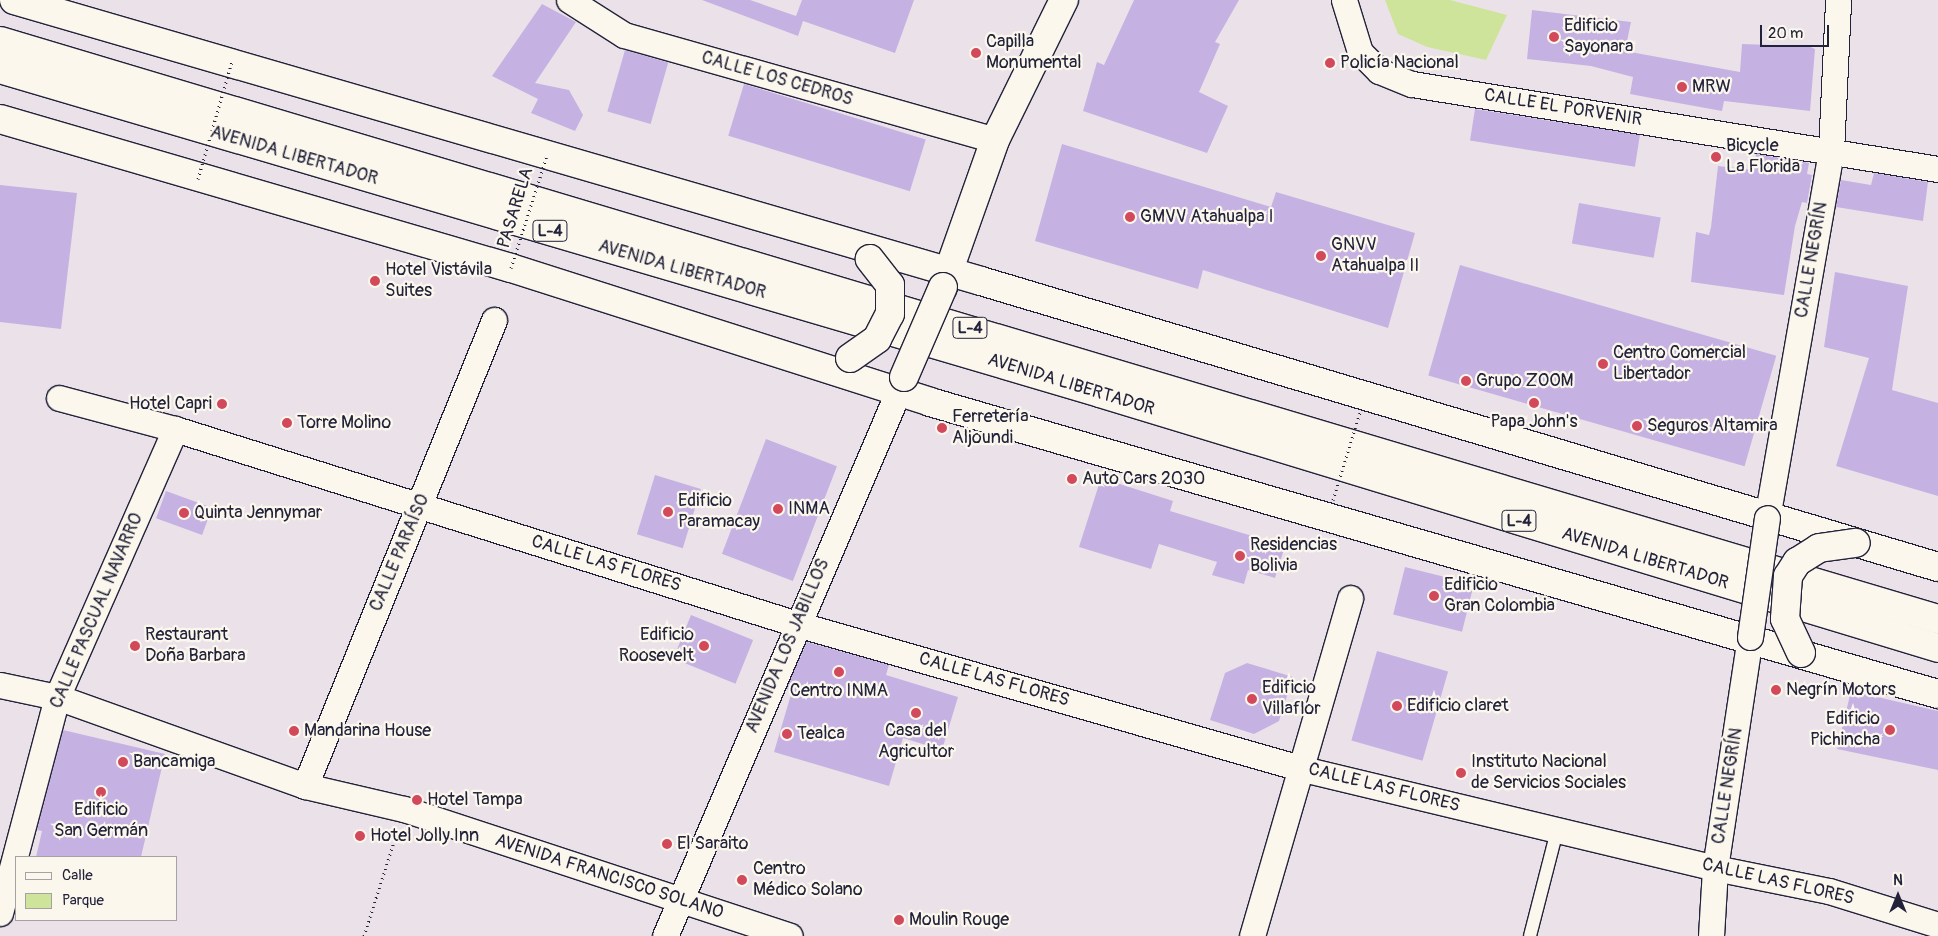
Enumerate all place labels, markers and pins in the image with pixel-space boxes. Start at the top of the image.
place label: Edificio Sayonara [1564,16,1633,58]
marker: Edificio Sayonara [1548,31,1560,43]
place label: Capilla Monumental [986,32,1082,74]
marker: Capilla Monumental [970,47,982,59]
place label: Policía Nacional [1340,52,1459,74]
marker: Policía Nacional [1324,57,1336,69]
place label: MRW [1692,76,1731,98]
marker: MRW [1676,81,1688,93]
place label: Bicycle La Florida [1726,136,1800,178]
marker: Bicycle La Florida [1710,151,1722,163]
place label: GMVV Atahualpa I [1140,206,1274,228]
marker: GMVV Atahualpa I [1124,211,1136,223]
place label: GNVV Atahualpa II [1331,235,1419,278]
marker: GNVV Atahualpa II [1315,250,1327,262]
place label: Hotel Vistávila Suites [385,260,492,302]
marker: Hotel Vistávila Suites [369,275,381,287]
place label: Centro Comercial Libertador [1613,343,1746,386]
marker: Centro Comercial Libertador [1597,358,1609,370]
place label: Grupo ZOOM [1476,370,1574,392]
marker: Grupo ZOOM [1460,375,1472,387]
place label: Hotel Capri [129,393,212,415]
marker: Papa John's [1528,397,1540,409]
marker: Hotel Capri [216,398,228,410]
place label: Ferretería Aljoundi [952,407,1028,449]
place label: Papa John's [1491,411,1577,433]
place label: Torre Molino [297,412,391,434]
place label: Seguros Altamira [1647,415,1778,437]
marker: Torre Molino [281,417,293,429]
marker: Seguros Altamira [1631,420,1643,432]
marker: Ferretería Aljoundi [936,422,948,434]
place label: Auto Cars 2030 [1082,468,1205,490]
marker: Auto Cars 2030 [1066,473,1078,485]
place label: Edificio Paramacay [678,491,760,534]
place label: INMA [788,498,830,520]
place label: Quinta Jennymar [194,502,322,524]
marker: INMA [772,503,784,515]
marker: Edificio Paramacay [662,506,674,518]
marker: Quinta Jennymar [178,507,190,519]
place label: Residencias Bolivia [1250,535,1337,578]
marker: Residencias Bolivia [1234,550,1246,562]
place label: Edificio Gran Colombia [1444,575,1555,618]
marker: Edificio Gran Colombia [1428,590,1440,602]
place label: Restaurant Doña Barbara [145,625,246,668]
place label: Edificio Roosevelt [619,625,694,668]
marker: Restaurant Doña Barbara [129,640,141,652]
marker: Edificio Roosevelt [698,640,710,652]
marker: Centro INMA [833,666,845,678]
place label: Edificio Villaflor [1262,678,1321,721]
place label: Negrín Motors [1786,679,1896,701]
place label: Centro INMA [790,680,888,702]
marker: Negrín Motors [1770,684,1782,696]
marker: Edificio Villaflor [1246,693,1258,705]
place label: Edificio claret [1407,695,1509,717]
marker: Edificio claret [1391,700,1403,712]
marker: Casa del Agricultor [910,707,922,719]
place label: Edificio Pichincha [1810,709,1880,752]
place label: Mandarina House [304,720,431,742]
place label: Casa del Agricultor [878,721,954,764]
place label: Tealca [797,723,845,745]
marker: Edificio Pichincha [1884,724,1896,736]
marker: Mandarina House [288,725,300,737]
marker: Tealca [781,728,793,740]
place label: Bancamiga [133,751,215,773]
place label: Instituto Nacional de Servicios Sociales [1471,752,1626,794]
marker: Bancamiga [117,756,129,768]
marker: Instituto Nacional de Servicios Sociales [1455,767,1467,779]
marker: Edificio San Germán [95,786,107,798]
place label: Hotel Tampa [427,789,523,811]
marker: Hotel Tampa [411,794,423,806]
place label: Edificio San Germán [54,800,148,842]
place label: Hotel Jolly Inn [370,825,479,847]
marker: Hotel Jolly Inn [354,830,366,842]
place label: El Saraito [677,833,748,855]
marker: El Saraito [661,838,673,850]
place label: Centro Médico Solano [753,859,863,902]
marker: Centro Médico Solano [735,873,749,887]
place label: Moulin Rouge [909,909,1009,931]
marker: Moulin Rouge [893,914,905,926]

